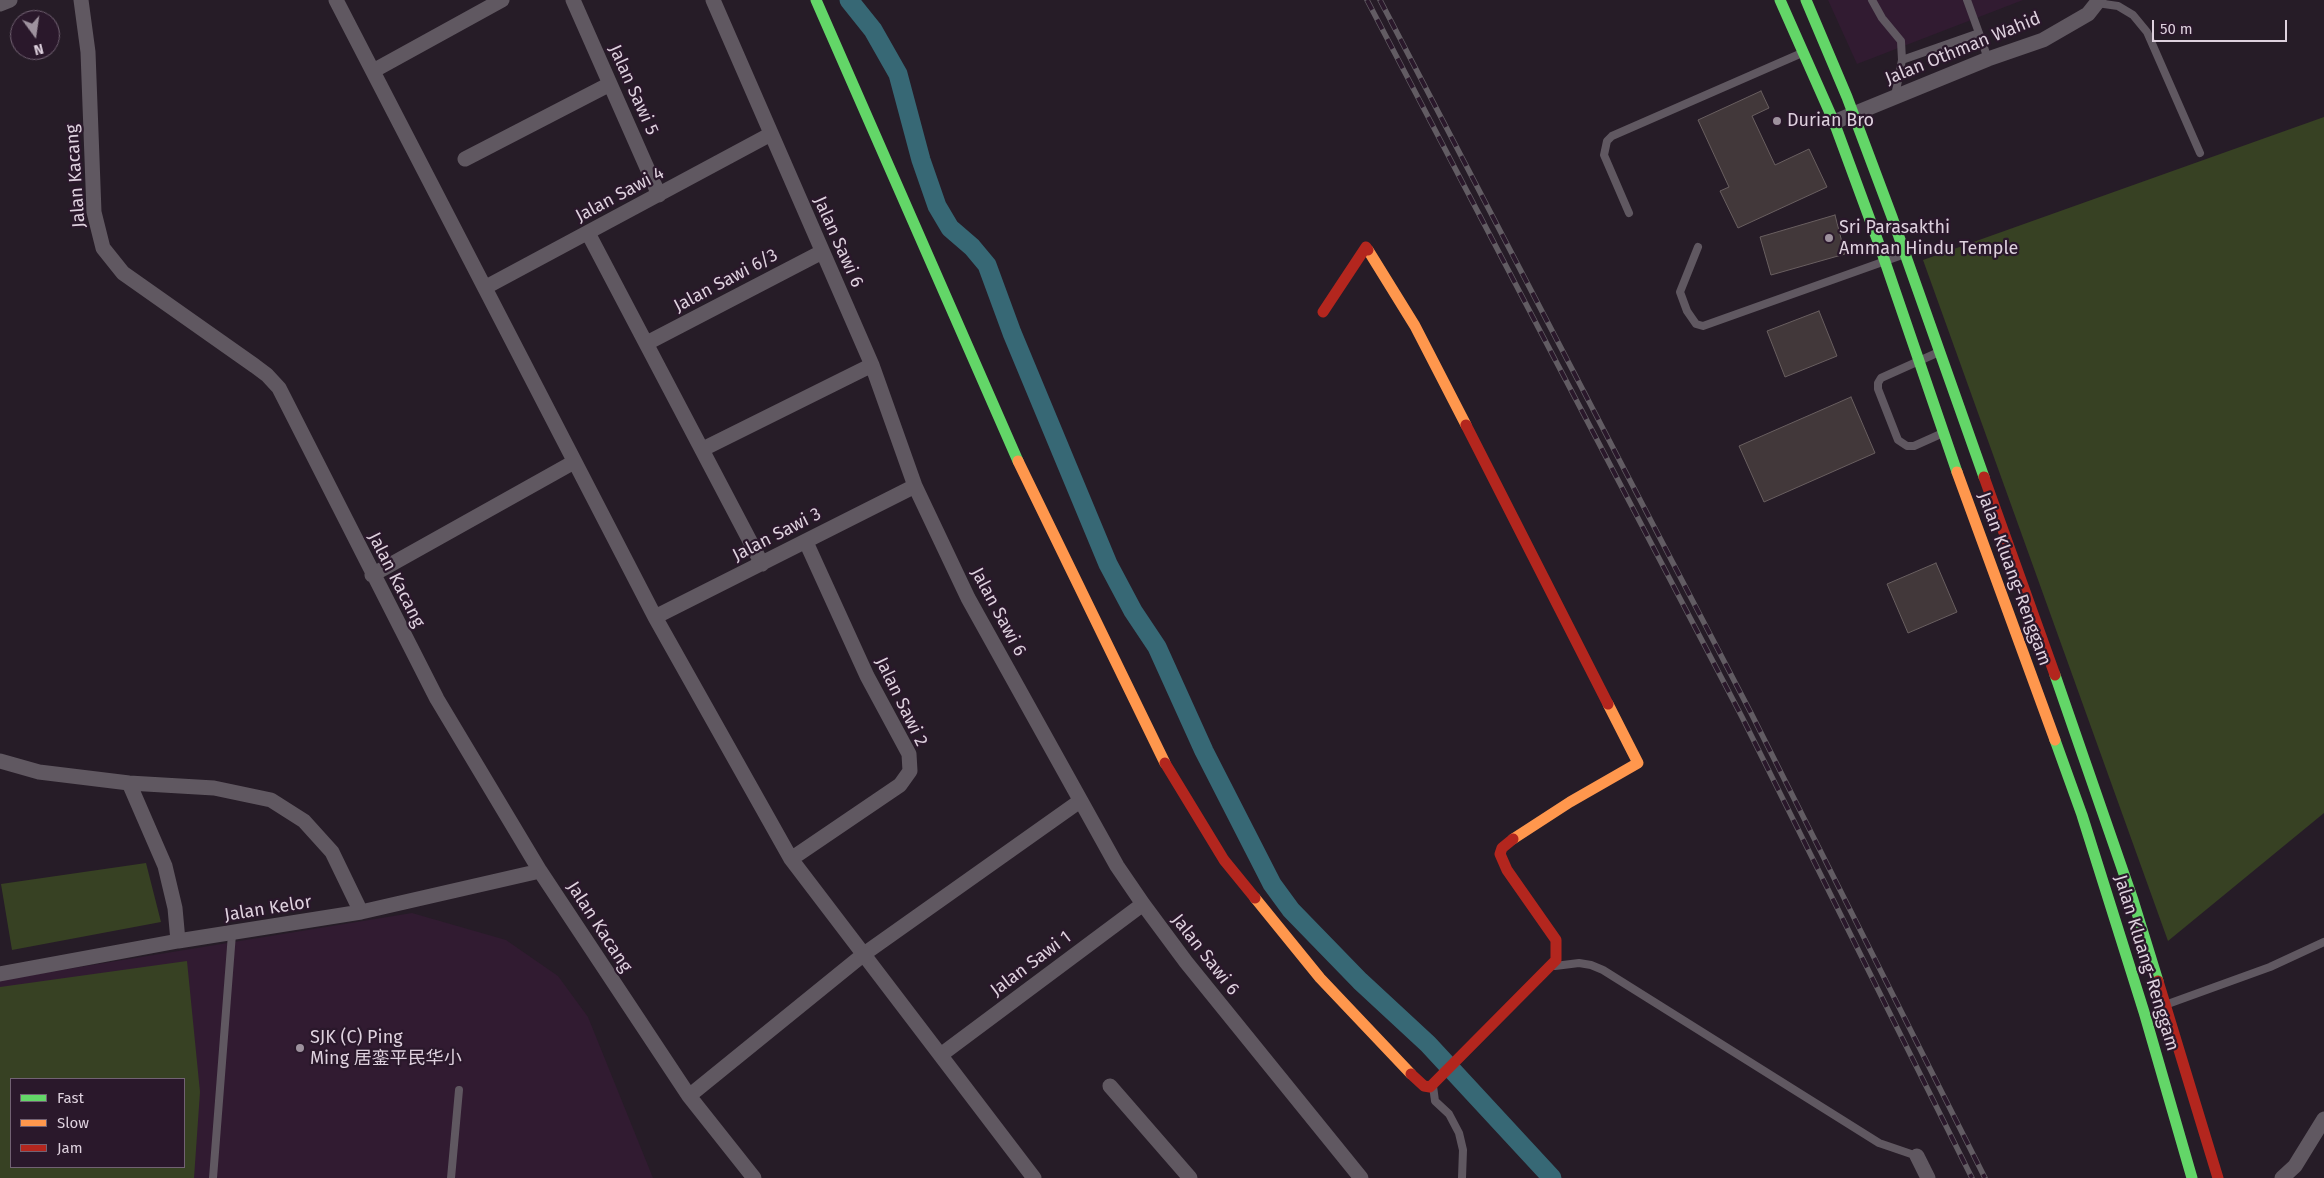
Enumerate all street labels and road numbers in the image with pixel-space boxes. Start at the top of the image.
street label: Jalan Othman Wahid [1882,8,2044,90]
street label: Jalan Sawi 5 [603,41,663,139]
street label: Jalan Kacang [62,123,90,229]
street label: Jalan Sawi 4 [572,163,668,227]
street label: Jalan Sawi 6 [808,193,868,291]
street label: Jalan Sawi 6/3 [670,245,782,317]
street label: Jalan Kluang-Renggam [1973,489,2055,669]
street label: Jalan Sawi 3 [729,503,825,567]
street label: Jalan Kacang [363,529,429,631]
street label: Jalan Sawi 6 [966,564,1030,660]
street label: Jalan Sawi 2 [870,654,932,750]
street label: Jalan Kluang-Renggam [2109,872,2183,1054]
street label: Jalan Kacang [562,878,636,976]
street label: Jalan Kelor [223,891,313,927]
street label: Jalan Sawi 6 [1167,910,1243,1000]
street label: Jalan Sawi 1 [986,927,1076,1001]

